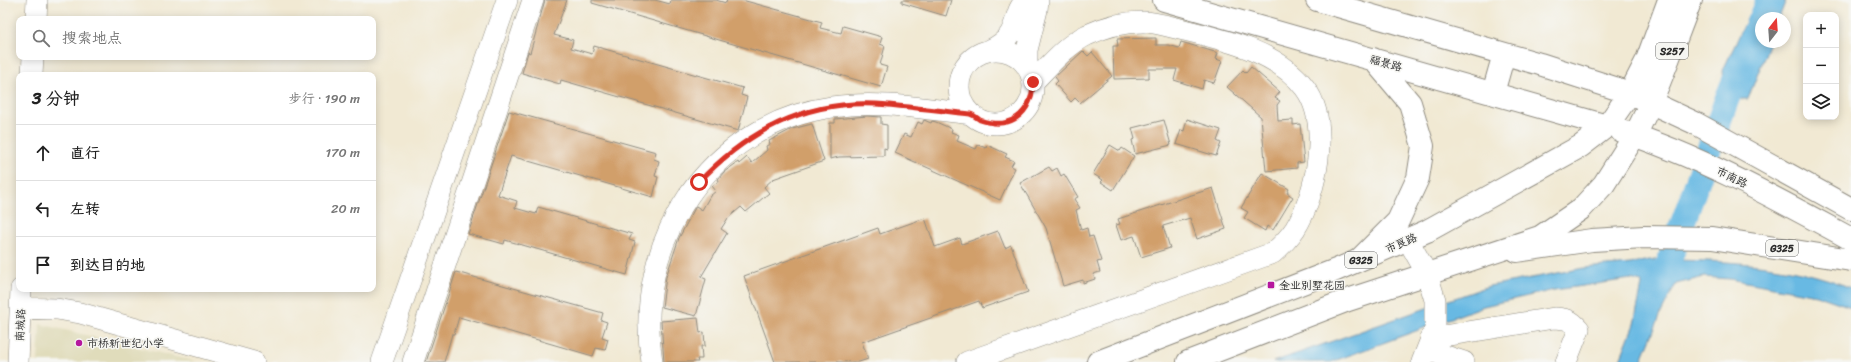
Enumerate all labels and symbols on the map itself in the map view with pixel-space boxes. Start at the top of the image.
north arrow [1755,12,1791,48]
road number: S257 [1656,43,1688,59]
street label: 福景路 [1367,50,1404,77]
route end [1024,73,1042,91]
street label: 市南路 [1713,162,1751,193]
route start [690,173,708,191]
street label: 市良路 [1382,228,1420,259]
road number: G325 [1766,240,1798,256]
road number: G325 [1345,252,1377,268]
place label: 金业别墅花园 [1279,276,1345,295]
marker: 金业别墅花园 [1266,280,1276,290]
street label: 南城路 [10,308,31,342]
place label: 市桥新世纪小学 [87,334,164,353]
marker: 市桥新世纪小学 [74,338,84,348]

